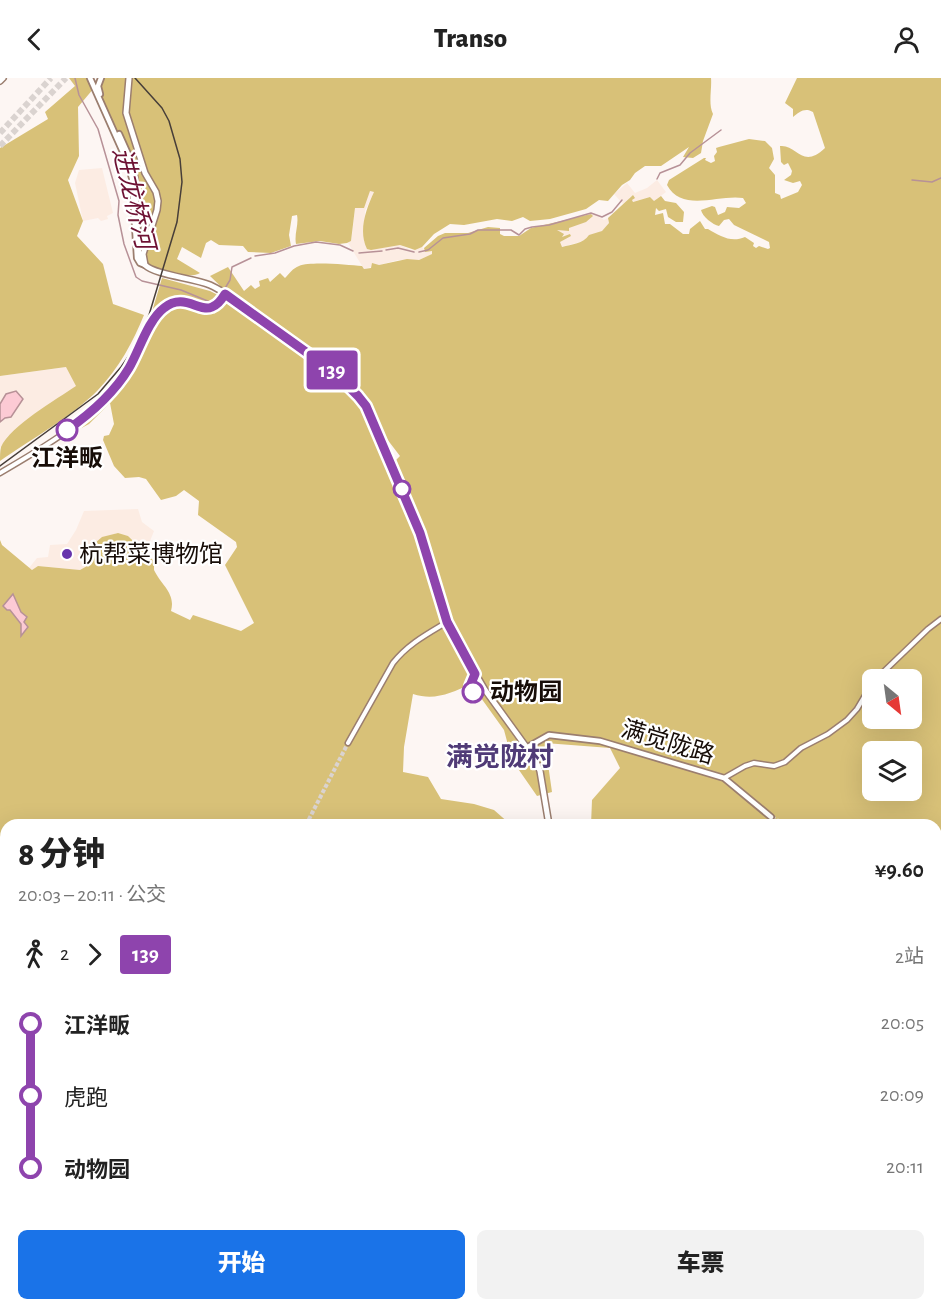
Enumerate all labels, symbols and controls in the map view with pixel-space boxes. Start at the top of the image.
icon: back [18,23,51,56]
icon: person [890,23,923,56]
text: Transo [434,25,507,52]
water label: 进龙桥河 [108,144,160,257]
line badge: 139 [298,350,366,390]
text: 139 [319,360,345,381]
marker: 江洋畈 [56,419,78,441]
place label: 江洋畈 [31,445,103,471]
unlabelled marker [393,480,411,498]
place label: 杭帮菜博物馆 [79,541,223,567]
marker: 杭帮菜博物馆 [60,547,74,561]
north arrow [862,669,922,729]
map controls [862,669,922,801]
place label: 动物园 [490,679,562,705]
marker: 动物园 [462,681,484,703]
street label: 满觉陇路 [618,716,718,768]
button: layers [862,741,922,801]
district label: 满觉陇村 [446,742,554,771]
text: 8 分钟 [18,839,105,872]
text: ¥9.60 [875,859,924,881]
text: 20:03 – 20:11 · 公交 [18,885,166,905]
icon: walk [18,938,51,971]
icon: forward [78,938,111,971]
text: 2 [60,944,69,964]
text: 139 [132,944,159,965]
text: 2站 [895,947,924,967]
text: 20:05 [881,1013,924,1033]
text: 江洋畈 [64,1015,130,1037]
text: 20:09 [880,1085,924,1105]
text: 虎跑 [64,1087,108,1109]
text: 20:11 [886,1157,924,1177]
text: 动物园 [64,1159,130,1181]
button: 开始 [18,1230,465,1299]
button: 车票 [477,1230,924,1299]

